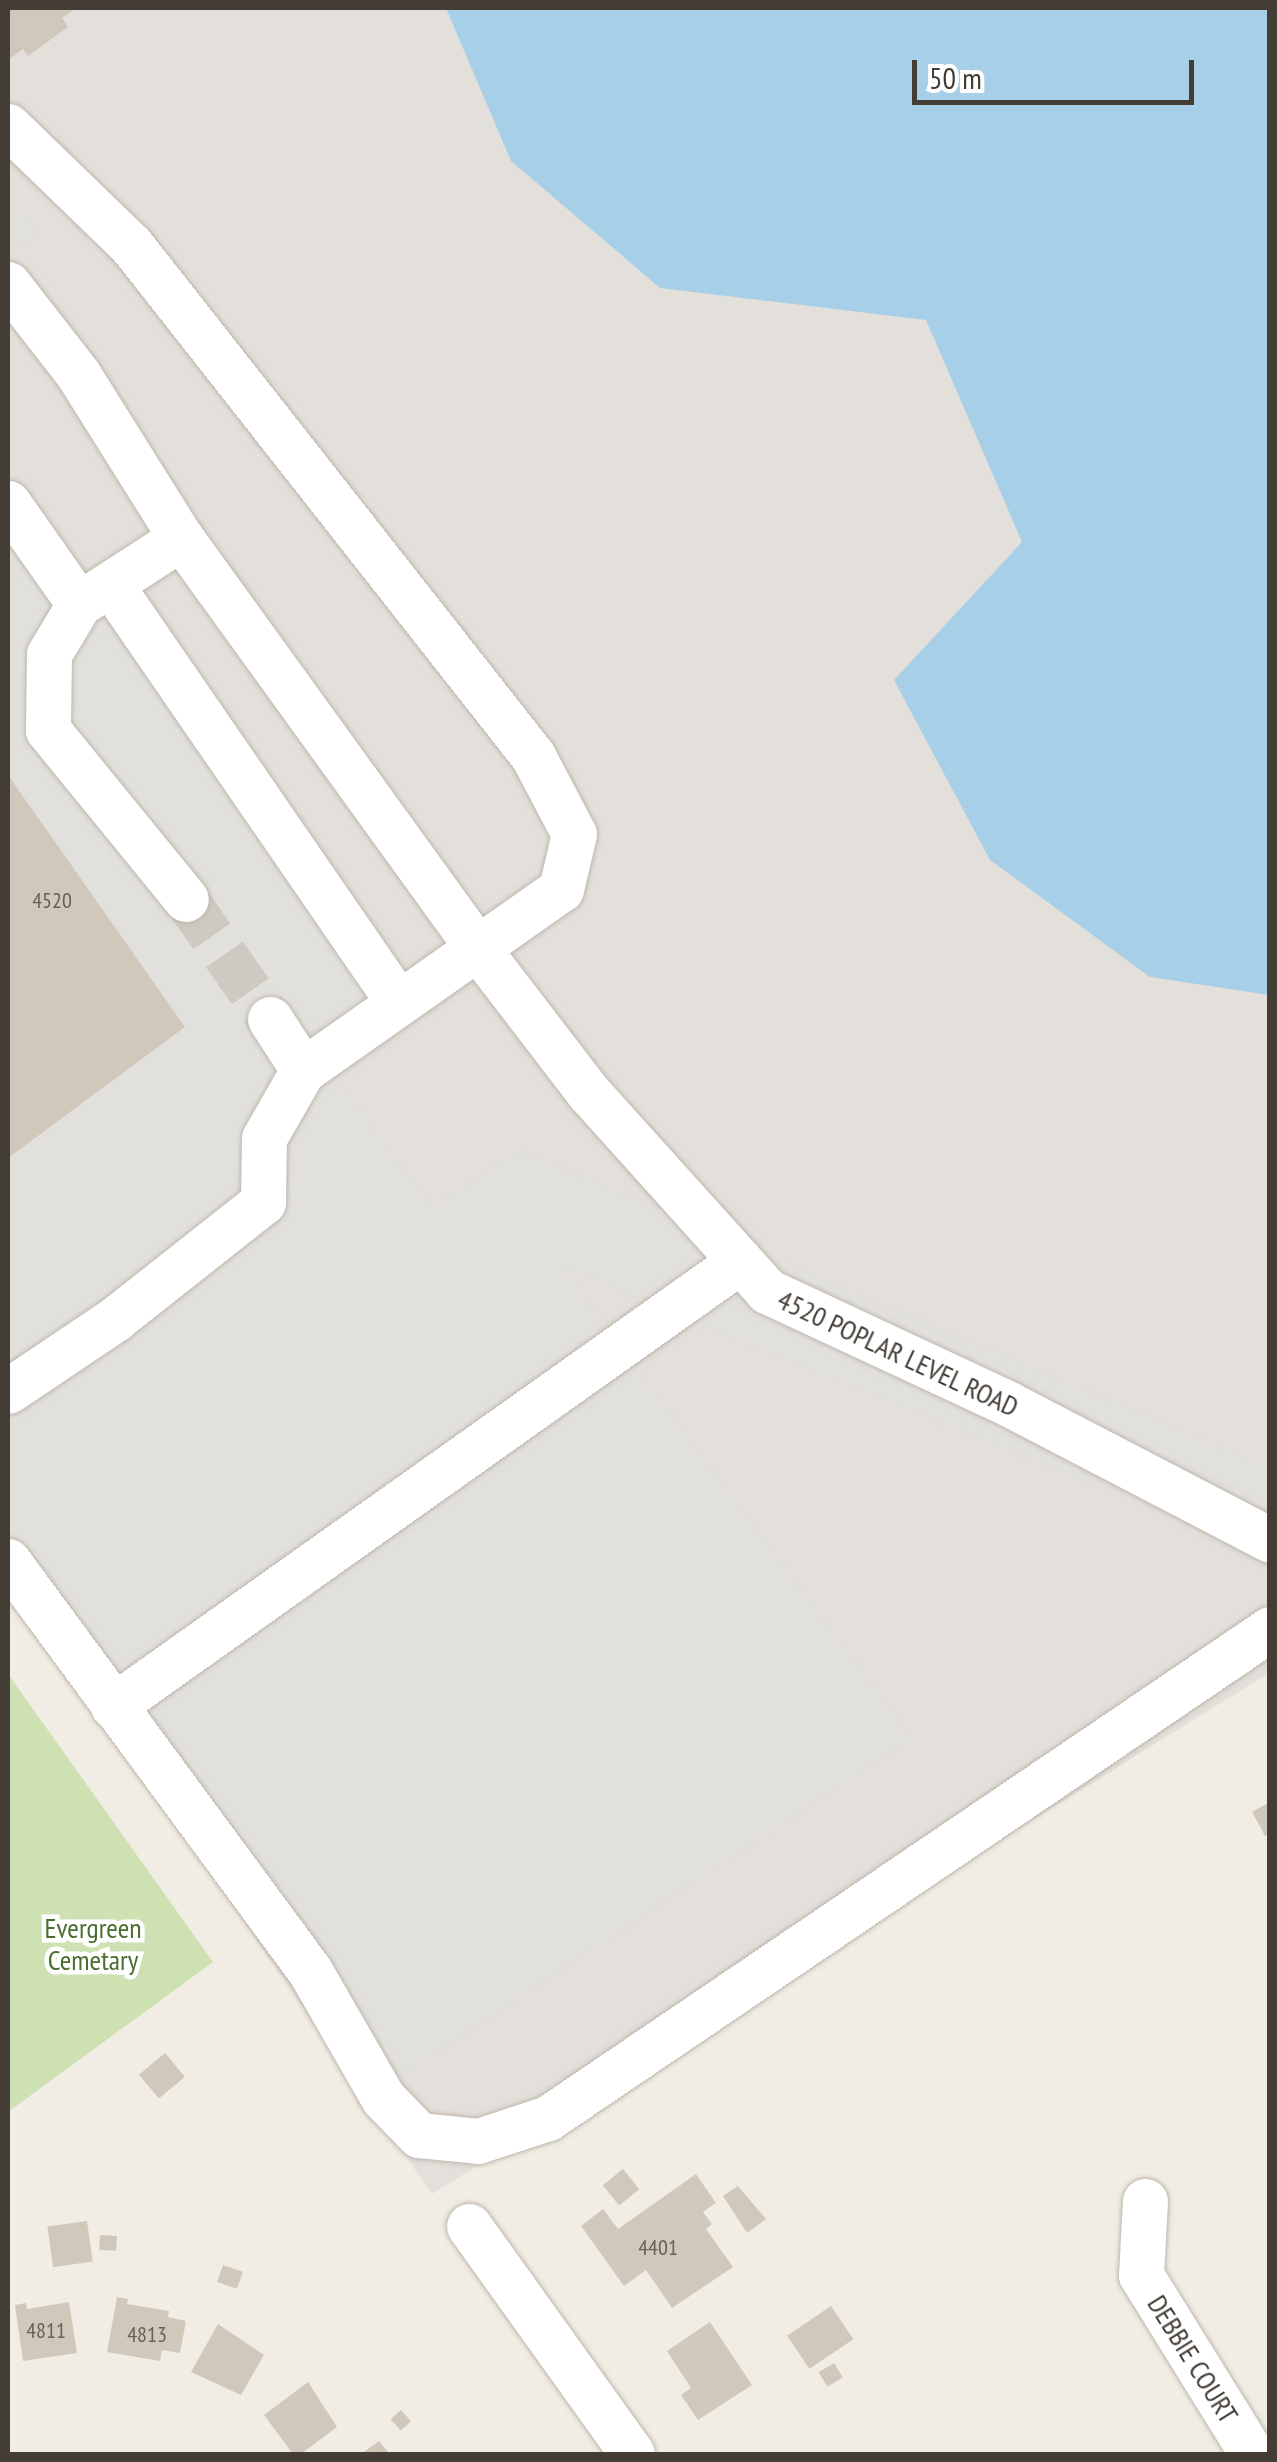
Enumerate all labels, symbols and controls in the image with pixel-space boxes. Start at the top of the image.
scale bar [917,40,1200,102]
text: 50 m [929,58,982,97]
house number: 4520 [32,888,72,914]
street label: 4520 POPLAR LEVEL ROAD [772,1282,1024,1424]
park label: Evergreen Cemetary [44,1911,142,1977]
house number: 4401 [638,2235,678,2261]
street label: DEBBIE COURT [1141,2289,1245,2429]
house number: 4811 [26,2318,66,2344]
house number: 4813 [127,2322,167,2348]

